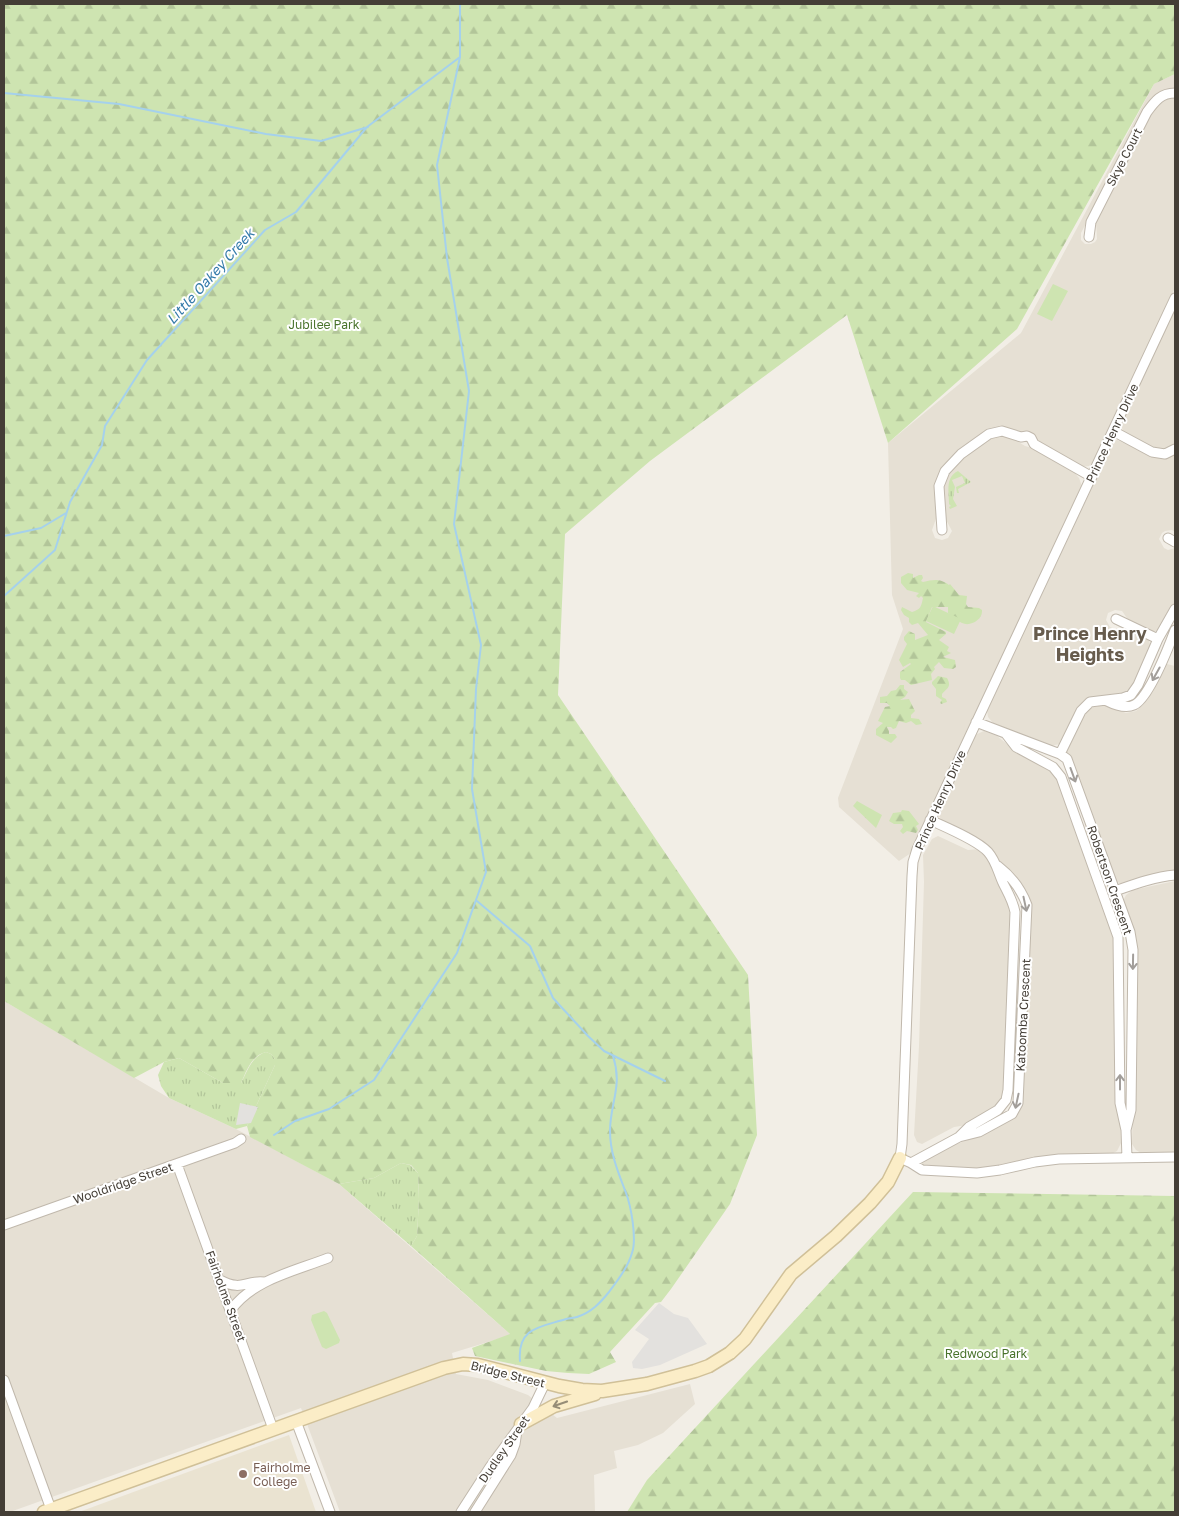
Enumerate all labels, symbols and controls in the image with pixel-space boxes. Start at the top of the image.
street label: Skye Court [1103,125,1145,189]
water label: Little Oakey Creek [163,223,259,327]
park label: Jubilee Park [288,317,360,332]
street label: Prince Henry Drive [1082,381,1142,485]
district label: Prince Henry Heights [1033,622,1147,665]
one-way arrow [1150,666,1160,681]
street label: Prince Henry Drive [911,748,969,852]
one-way arrow [1069,767,1078,782]
street label: Robertson Crescent [1084,823,1136,937]
one-way arrow [1021,896,1031,912]
one-way arrow [1128,954,1138,970]
street label: Katoomba Crescent [1013,958,1033,1072]
one-way arrow [1115,1074,1125,1090]
one-way arrow [1012,1093,1021,1109]
street label: Wooldridge Street [71,1159,175,1207]
street label: Fairholme Street [203,1248,250,1344]
park label: Redwood Park [945,1346,1028,1361]
street label: Bridge Street [469,1358,547,1391]
one-way arrow [552,1400,568,1409]
street label: Dudley Street [475,1412,533,1486]
place label: Fairholme College [253,1460,311,1489]
marker: Fairholme College [237,1468,249,1480]

